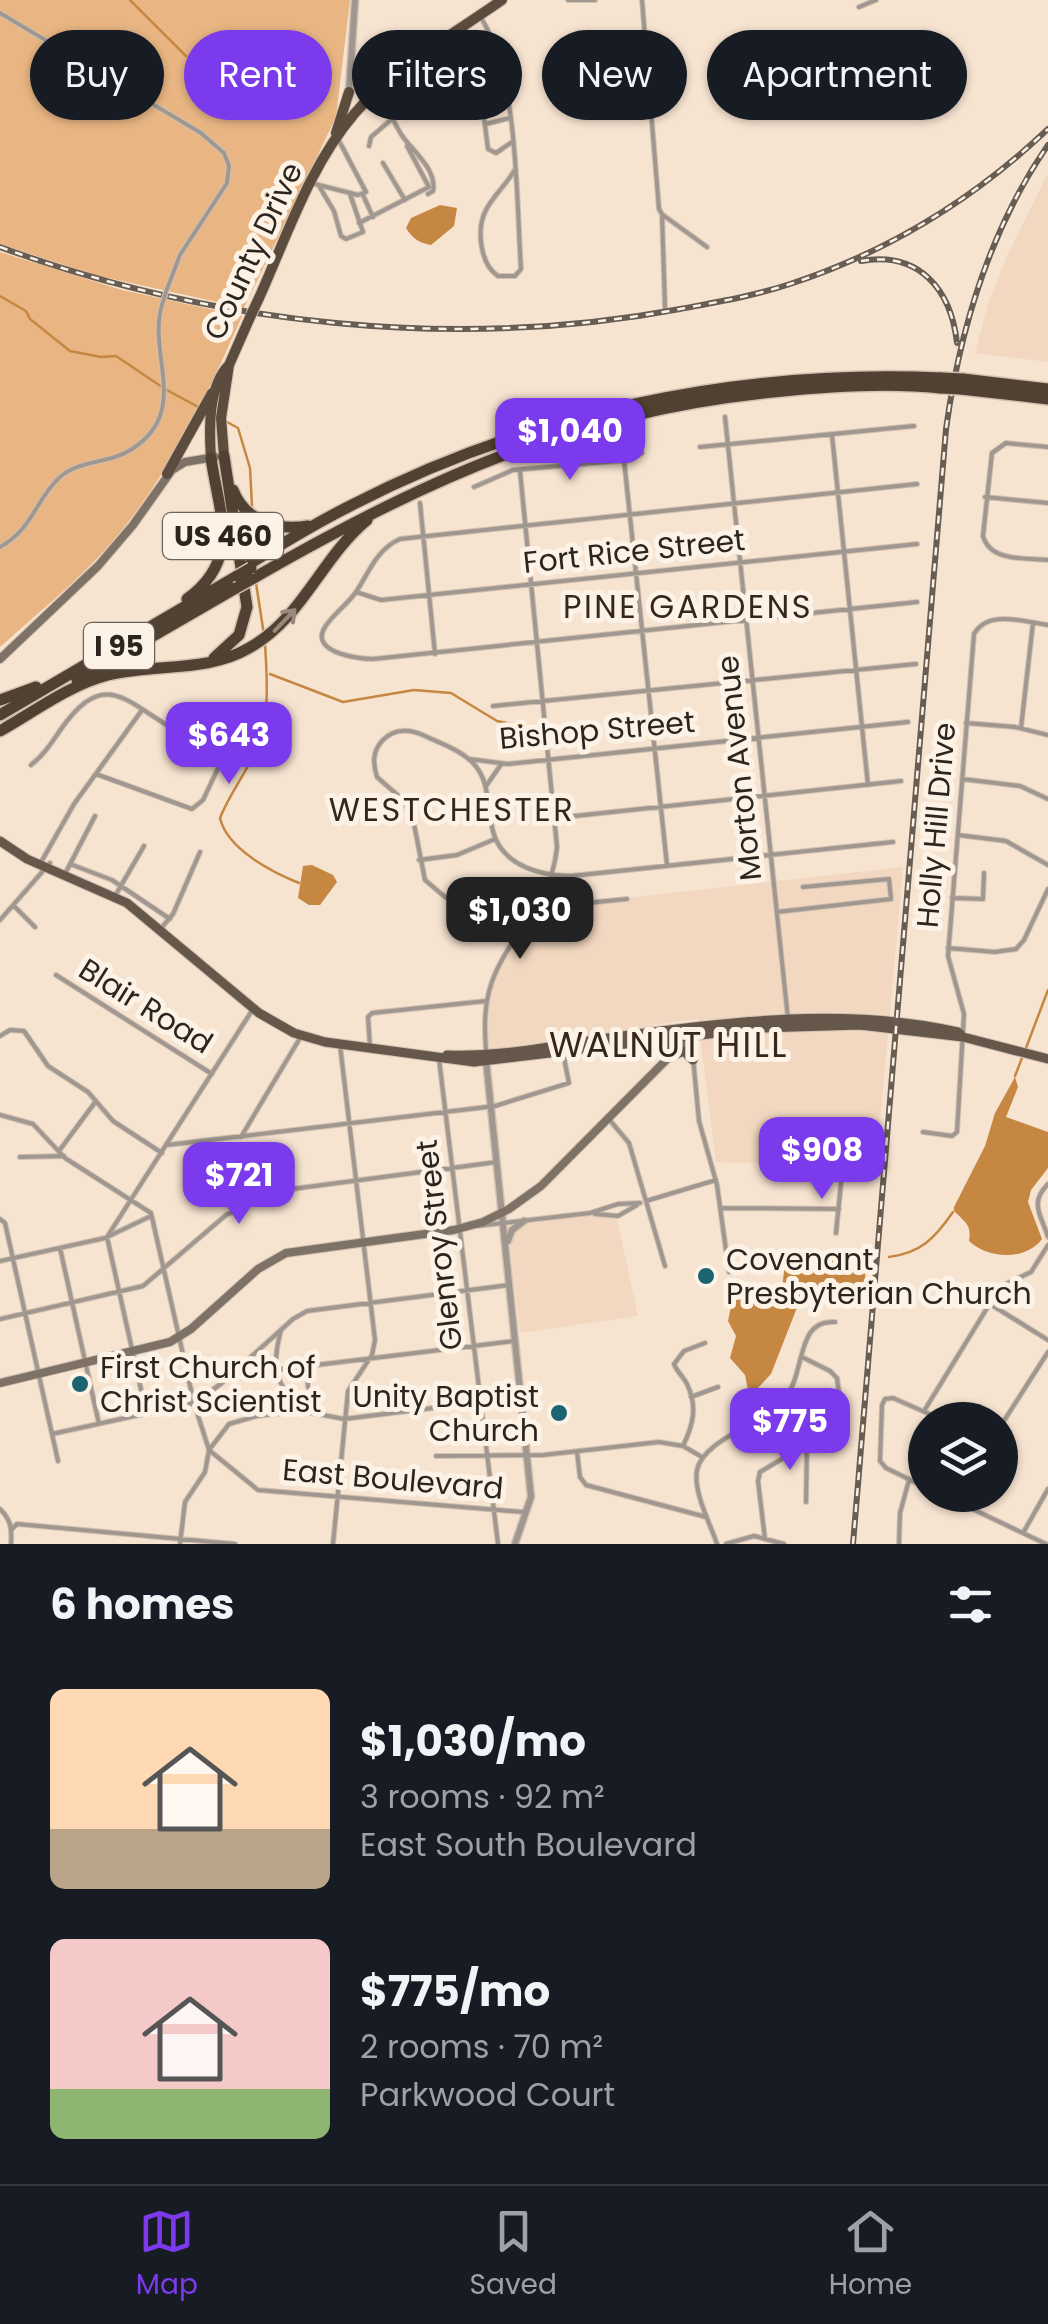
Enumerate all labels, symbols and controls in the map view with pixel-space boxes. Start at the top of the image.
chip: Buy [30,30,164,120]
chip: Rent [184,30,332,120]
chip: Filters [352,30,522,120]
chip: New [542,30,687,120]
chip: Apartment [707,30,967,120]
street label: County Drive [193,155,313,347]
pin: $1,040 [489,398,651,483]
text: $1,040 [517,408,623,453]
road number: US 460 [163,513,283,559]
street label: Fort Rice Street [521,518,747,584]
district label: PINE GARDENS [563,584,813,629]
one-way arrow [273,608,297,632]
road number: I 95 [84,623,154,669]
street label: Morton Avenue [706,653,772,883]
street label: Bishop Street [498,700,696,760]
pin: $643 [170,702,288,787]
text: $643 [188,712,270,757]
street label: Holly Hill Drive [906,721,966,929]
district label: WESTCHESTER [329,787,575,832]
pin: $1,030 [439,877,601,962]
text: $1,030 [468,887,572,932]
street label: Blair Road [71,948,221,1064]
district label: WALNUT HILL [549,1020,789,1069]
pin: $908 [763,1117,881,1202]
text: $908 [781,1127,863,1172]
street label: Glenroy Street [405,1137,473,1353]
pin: $721 [180,1142,298,1227]
text: $721 [205,1152,273,1197]
place label: Covenant Presbyterian Church [726,1238,1032,1315]
marker: Covenant Presbyterian Church [695,1265,717,1287]
place label: First Church of Christ Scientist [100,1346,321,1423]
marker: First Church of Christ Scientist [69,1373,91,1395]
place label: Unity Baptist Church [353,1375,539,1452]
pin: $775 [731,1388,849,1473]
text: $775 [752,1398,828,1443]
marker: Unity Baptist Church [548,1402,570,1424]
map controls [908,1402,1018,1512]
button: layers [908,1402,1018,1512]
street label: East Boulevard [281,1448,505,1510]
text: 6 homes [50,1575,235,1634]
icon: filters [943,1577,998,1632]
text: $1,030/mo [360,1712,586,1771]
icon: home [130,1729,250,1849]
text: 3 rooms · 92 m² [360,1774,604,1819]
text: East South Boulevard [360,1822,697,1867]
text: $775/mo [360,1962,550,2021]
icon: home [130,1979,250,2099]
text: 2 rooms · 70 m² [360,2024,603,2069]
text: Parkwood Court [360,2072,615,2117]
tab: Map [136,2204,198,2306]
tab: Saved [470,2204,557,2306]
tab: Home [829,2204,912,2306]

